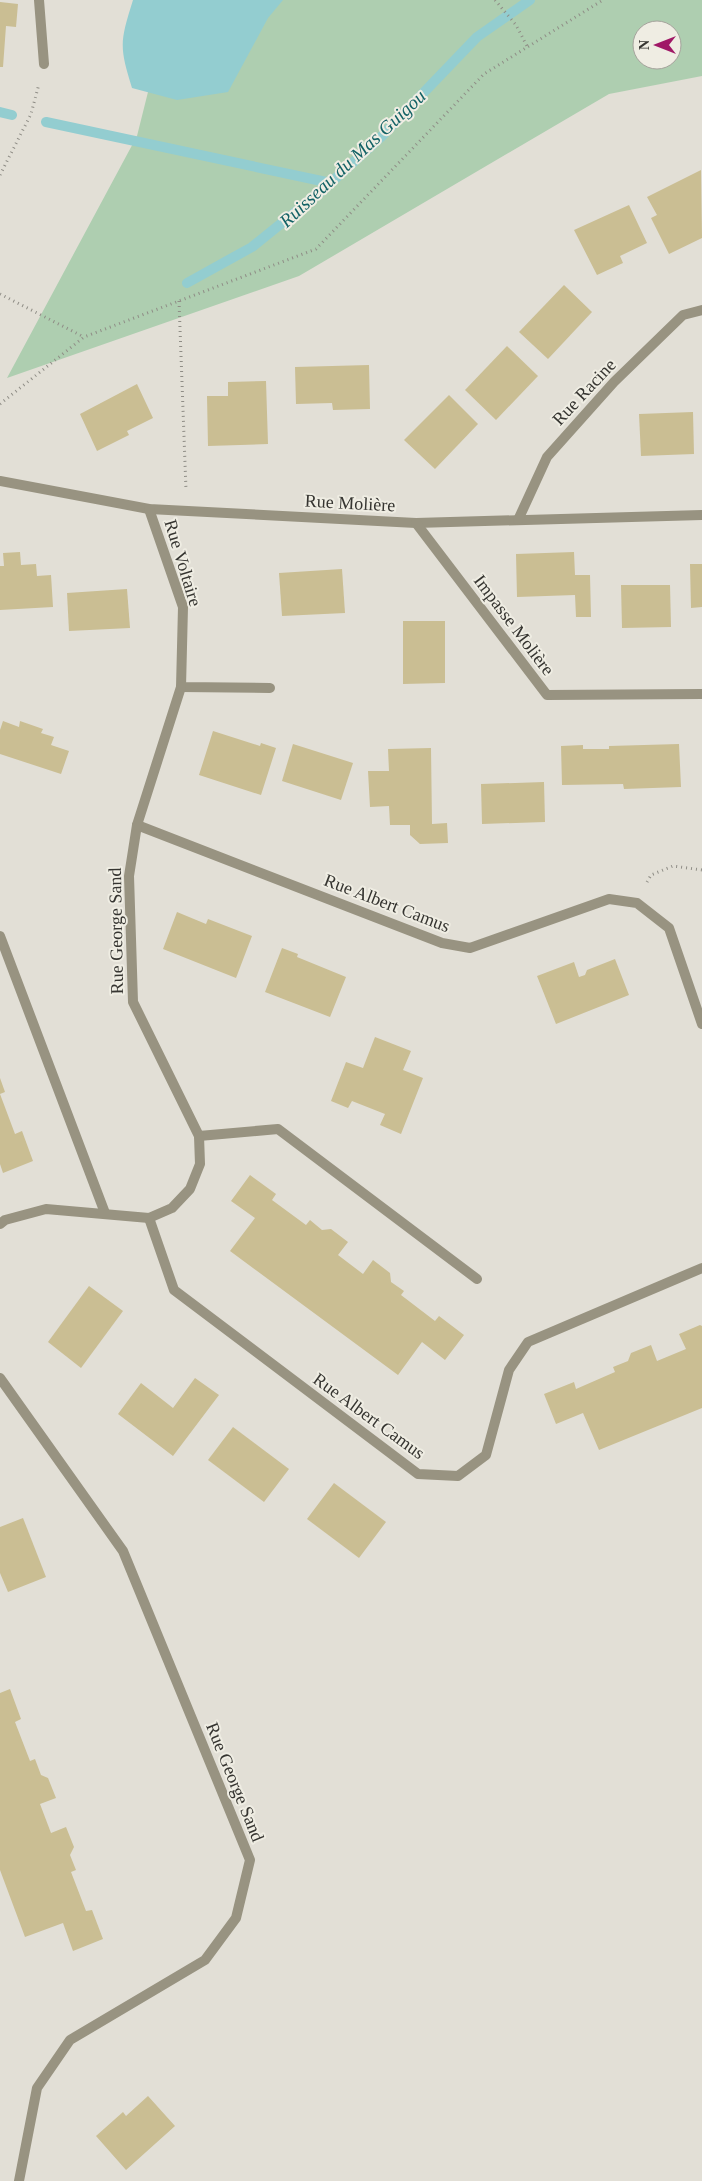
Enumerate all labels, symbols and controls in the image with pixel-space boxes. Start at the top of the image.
north arrow [632,20,682,70]
text: N [637,40,652,50]
water label: Ruisseau du Mas Guigou [274,85,430,232]
street label: Rue Racine [548,355,620,429]
street label: Rue Molière [304,491,396,515]
street label: Rue Voltaire [160,517,206,609]
street label: Impasse Molière [470,571,558,679]
street label: Rue George Sand [105,868,127,994]
street label: Rue Albert Camus [321,870,453,936]
street label: Rue Albert Camus [309,1369,429,1463]
street label: Rue George Sand [202,1720,268,1844]

